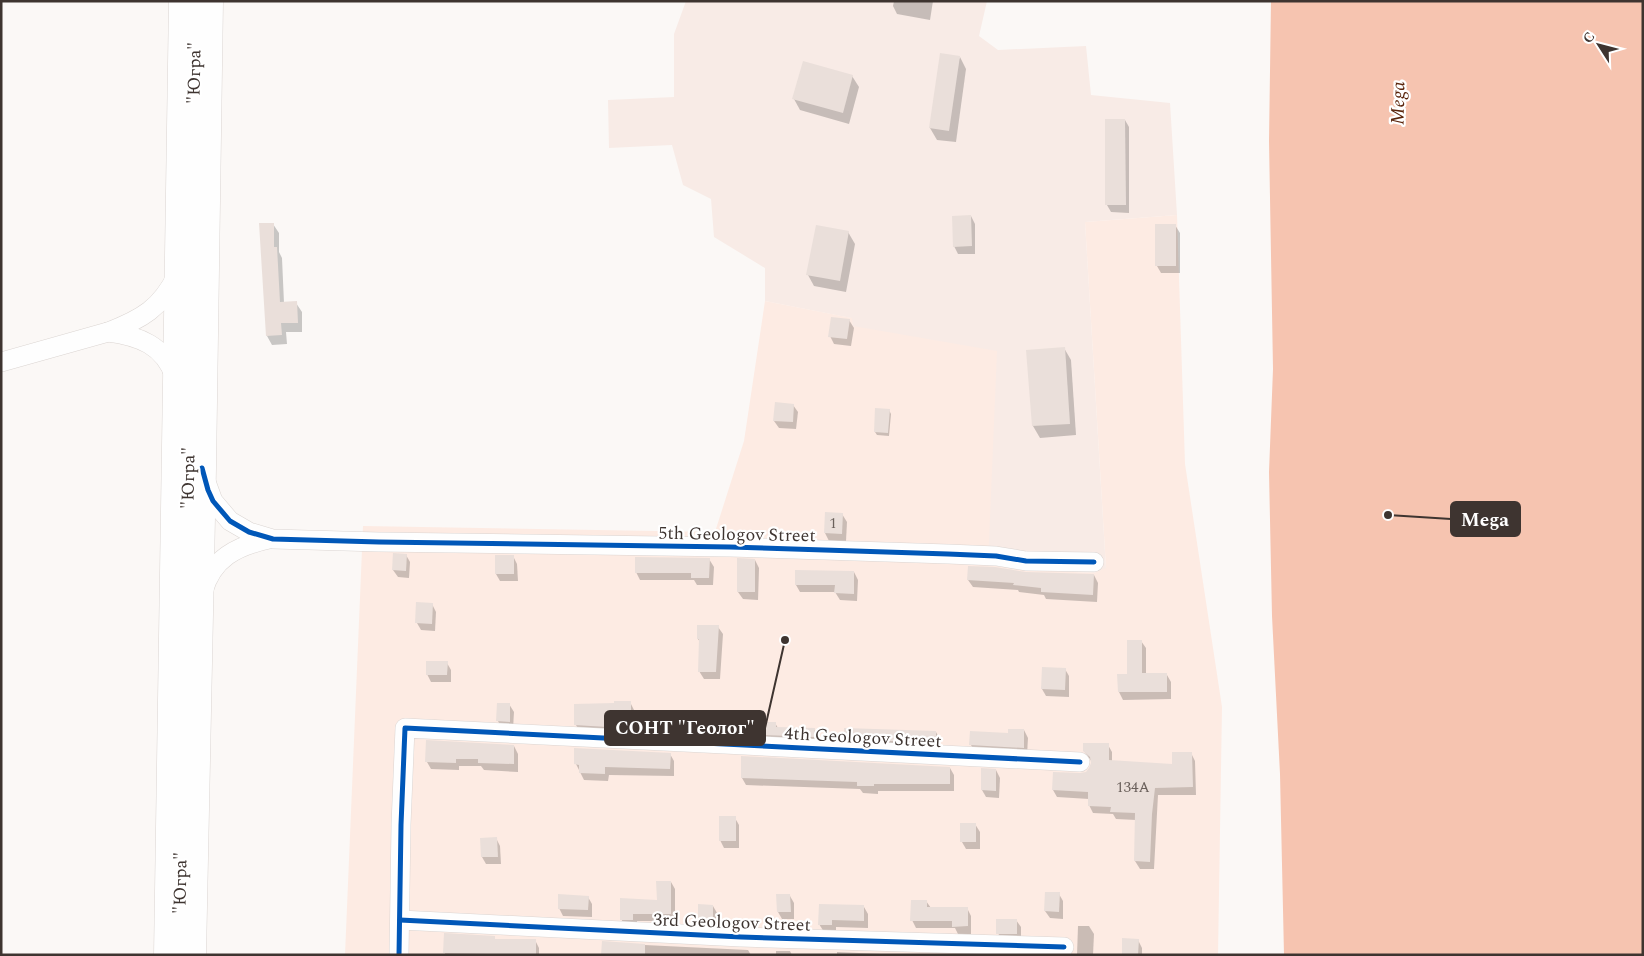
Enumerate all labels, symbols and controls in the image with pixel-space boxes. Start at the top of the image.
north arrow [1574,20,1624,70]
text: С [1577,27,1600,48]
street label: "Югра" [180,42,209,104]
water label: Mega [1384,81,1413,125]
street label: "Югра" [174,447,203,509]
callout: Mega [1451,502,1520,536]
text: Mega [1461,506,1509,535]
house number: 1 [829,512,837,535]
street label: 5th Geologov Street [658,520,816,549]
callout: СОНТ "Геолог" [605,711,765,745]
text: СОНТ "Геолог" [615,714,755,743]
street label: 4th Geologov Street [784,720,942,755]
house number: 134А [1116,776,1150,799]
street label: "Югра" [166,852,195,914]
street label: 3rd Geologov Street [653,906,811,939]

